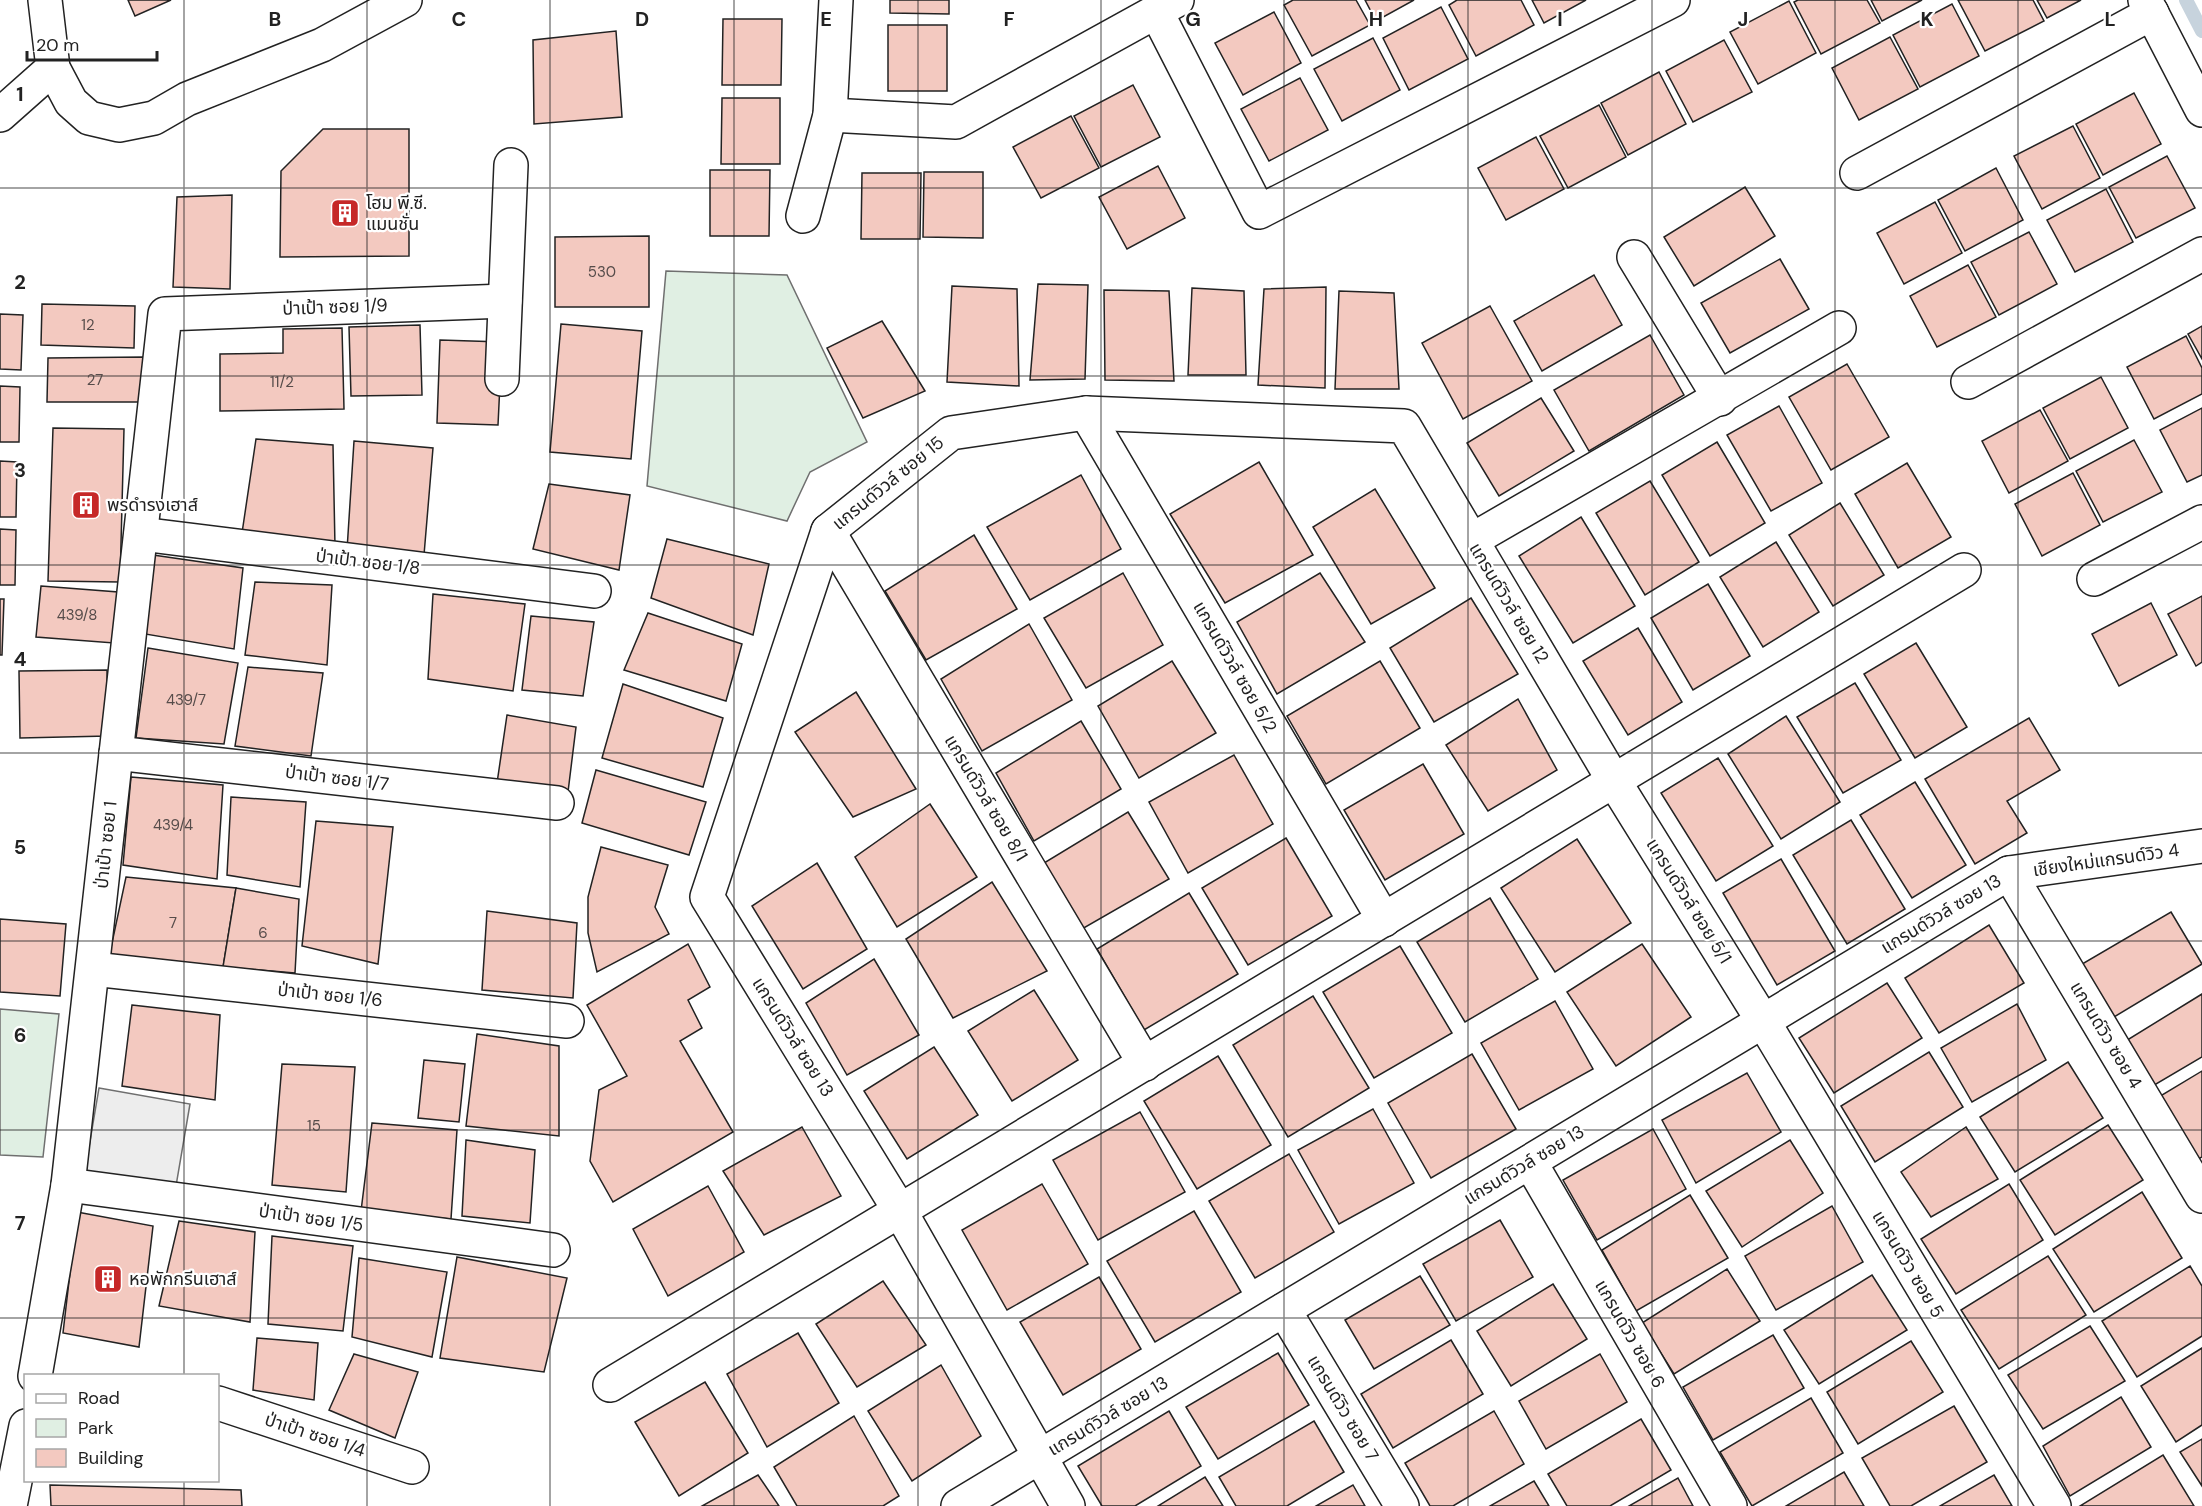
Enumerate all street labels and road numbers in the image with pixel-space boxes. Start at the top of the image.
street label: ป่าเป้า ซอย 1/9 [282,293,388,321]
street label: แกรนด์วิวล์ ซอย 15 [827,431,949,535]
street label: แกรนด์วิวล์ ซอย 12 [1464,538,1554,668]
street label: ป่าเป้า ซอย 1/8 [314,544,422,580]
street label: แกรนด์วิวล์ ซอย 5/2 [1188,597,1282,737]
street label: แกรนด์วิวล์ ซอย 8/1 [939,730,1033,866]
street label: ป่าเป้า ซอย 1/7 [284,760,390,796]
street label: ป่าเป้า ซอย 1 [89,800,123,890]
street label: แกรนด์วิวล์ ซอย 5/1 [1641,834,1737,968]
street label: เชียงใหม่แกรนด์วิว 4 [2031,838,2181,882]
street label: แกรนด์วิวล์ ซอย 13 [1876,868,2006,960]
street label: แกรนด์วิวล์ ซอย 13 [747,973,839,1101]
street label: แกรนด์วิว ซอย 4 [2065,977,2148,1093]
street label: ป่าเป้า ซอย 1/6 [276,978,384,1012]
street label: แกรนด์วิวล์ ซอย 13 [1459,1119,1589,1211]
street label: ป่าเป้า ซอย 1/5 [257,1199,365,1237]
street label: แกรนด์วิว ซอย 5 [1866,1206,1950,1322]
street label: แกรนด์วิว ซอย 6 [1589,1275,1671,1393]
street label: แกรนด์วิว ซอย 7 [1302,1350,1384,1466]
street label: แกรนด์วิวล์ ซอย 13 [1043,1370,1173,1462]
street label: ป่าเป้า ซอย 1/4 [262,1407,368,1463]

